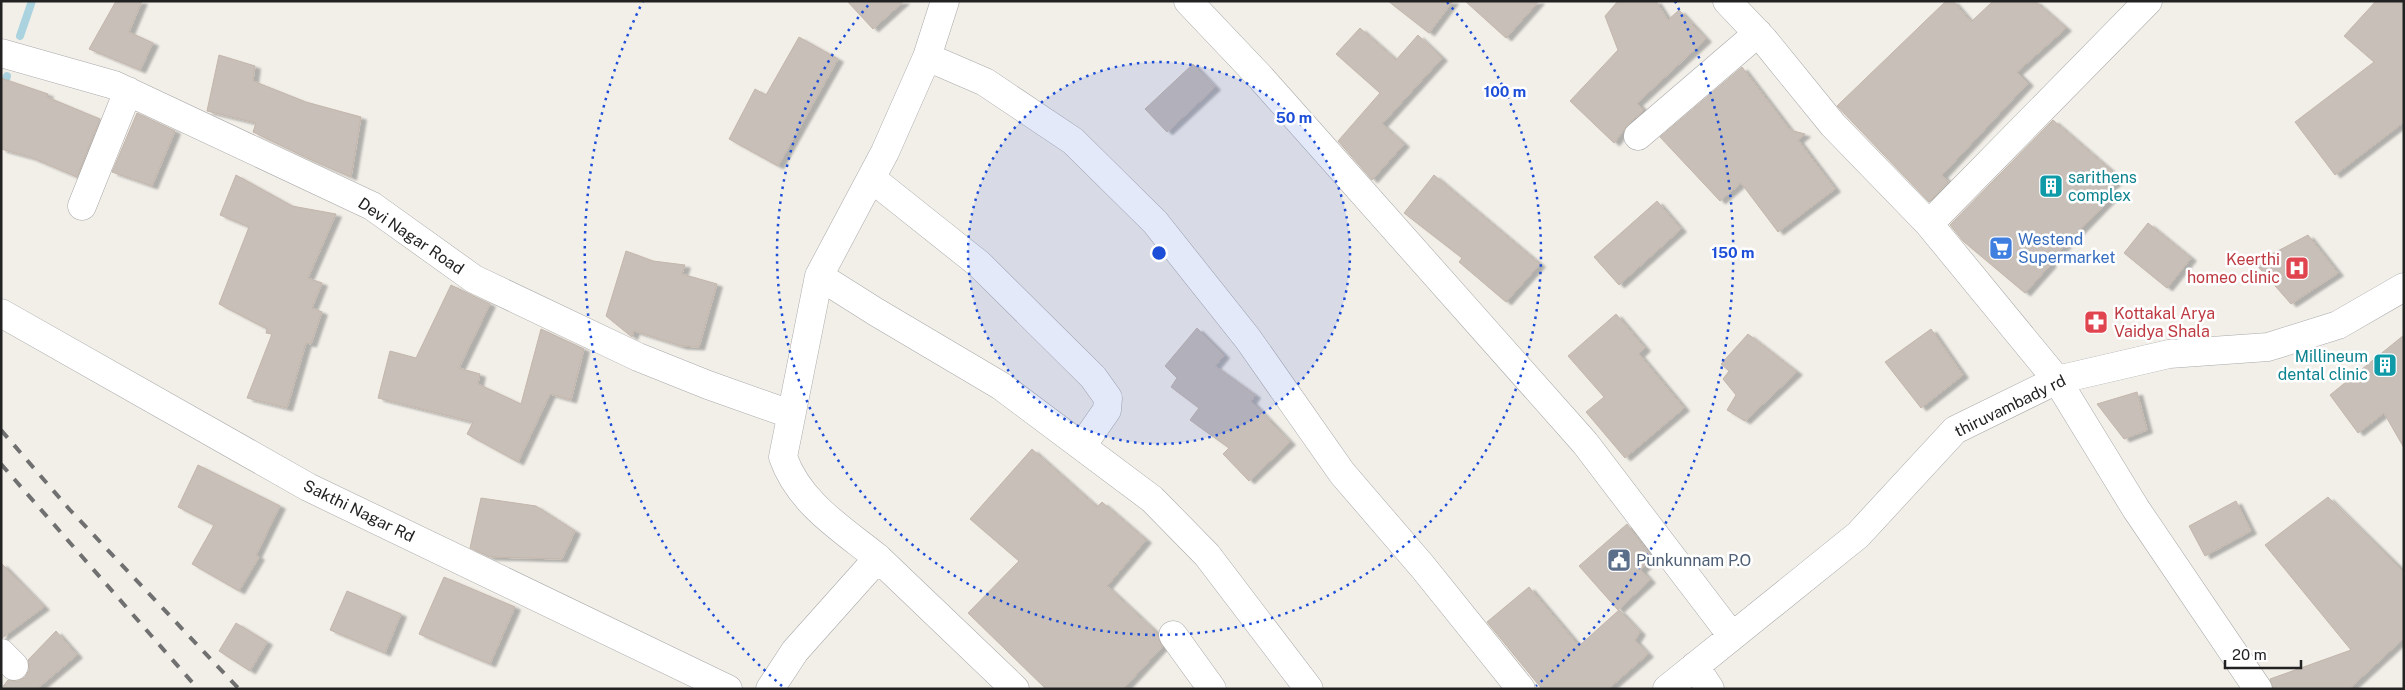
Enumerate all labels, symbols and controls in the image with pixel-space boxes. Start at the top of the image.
text: 100 m [1484,83,1526,100]
text: 50 m [1276,109,1312,126]
place label: sarithens complex [2068,168,2137,205]
building icon: sarithens complex [2038,173,2064,199]
street label: Devi Nagar Road [355,194,467,278]
place label: Westend Supermarket [2018,230,2115,267]
supermarket icon: Westend Supermarket [1988,235,2014,261]
centre of rings [1150,244,1168,262]
text: 150 m [1711,244,1755,261]
place label: Keerthi homeo clinic [2187,250,2280,287]
hospital icon: Keerthi homeo clinic [2284,255,2310,281]
place label: Kottakal Arya Vaidya Shala [2114,304,2215,341]
pharmacy icon: Kottakal Arya Vaidya Shala [2083,309,2109,335]
place label: Millineum dental clinic [2278,347,2368,384]
building icon: Millineum dental clinic [2372,352,2398,378]
street label: thiruvambady rd [1951,371,2069,441]
street label: Sakthi Nagar Rd [300,476,418,546]
public building icon: Punkunnam P.O [1606,547,1632,573]
place label: Punkunnam P.O [1636,551,1751,570]
scale bar [2225,638,2301,670]
text: 20 m [2232,646,2267,663]

